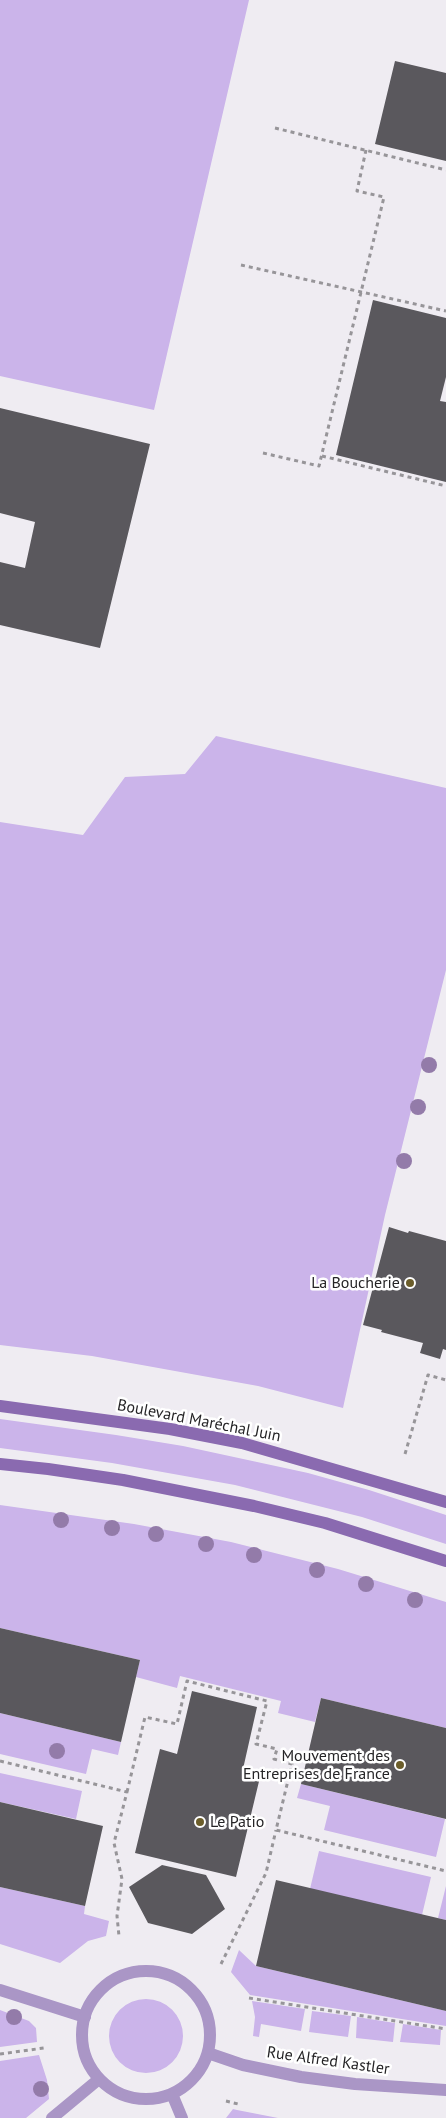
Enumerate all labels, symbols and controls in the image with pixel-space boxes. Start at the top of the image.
place label: La Boucherie [311,1273,400,1293]
marker: La Boucherie [404,1277,416,1289]
street label: Boulevard Maréchal Juin [116,1396,282,1446]
place label: Mouvement des Entreprises de France [243,1746,390,1784]
marker: Mouvement des Entreprises de France [394,1759,406,1771]
place label: Le Patio [210,1812,264,1832]
marker: Le Patio [194,1816,206,1828]
street label: Rue Alfred Kastler [265,2043,391,2079]

